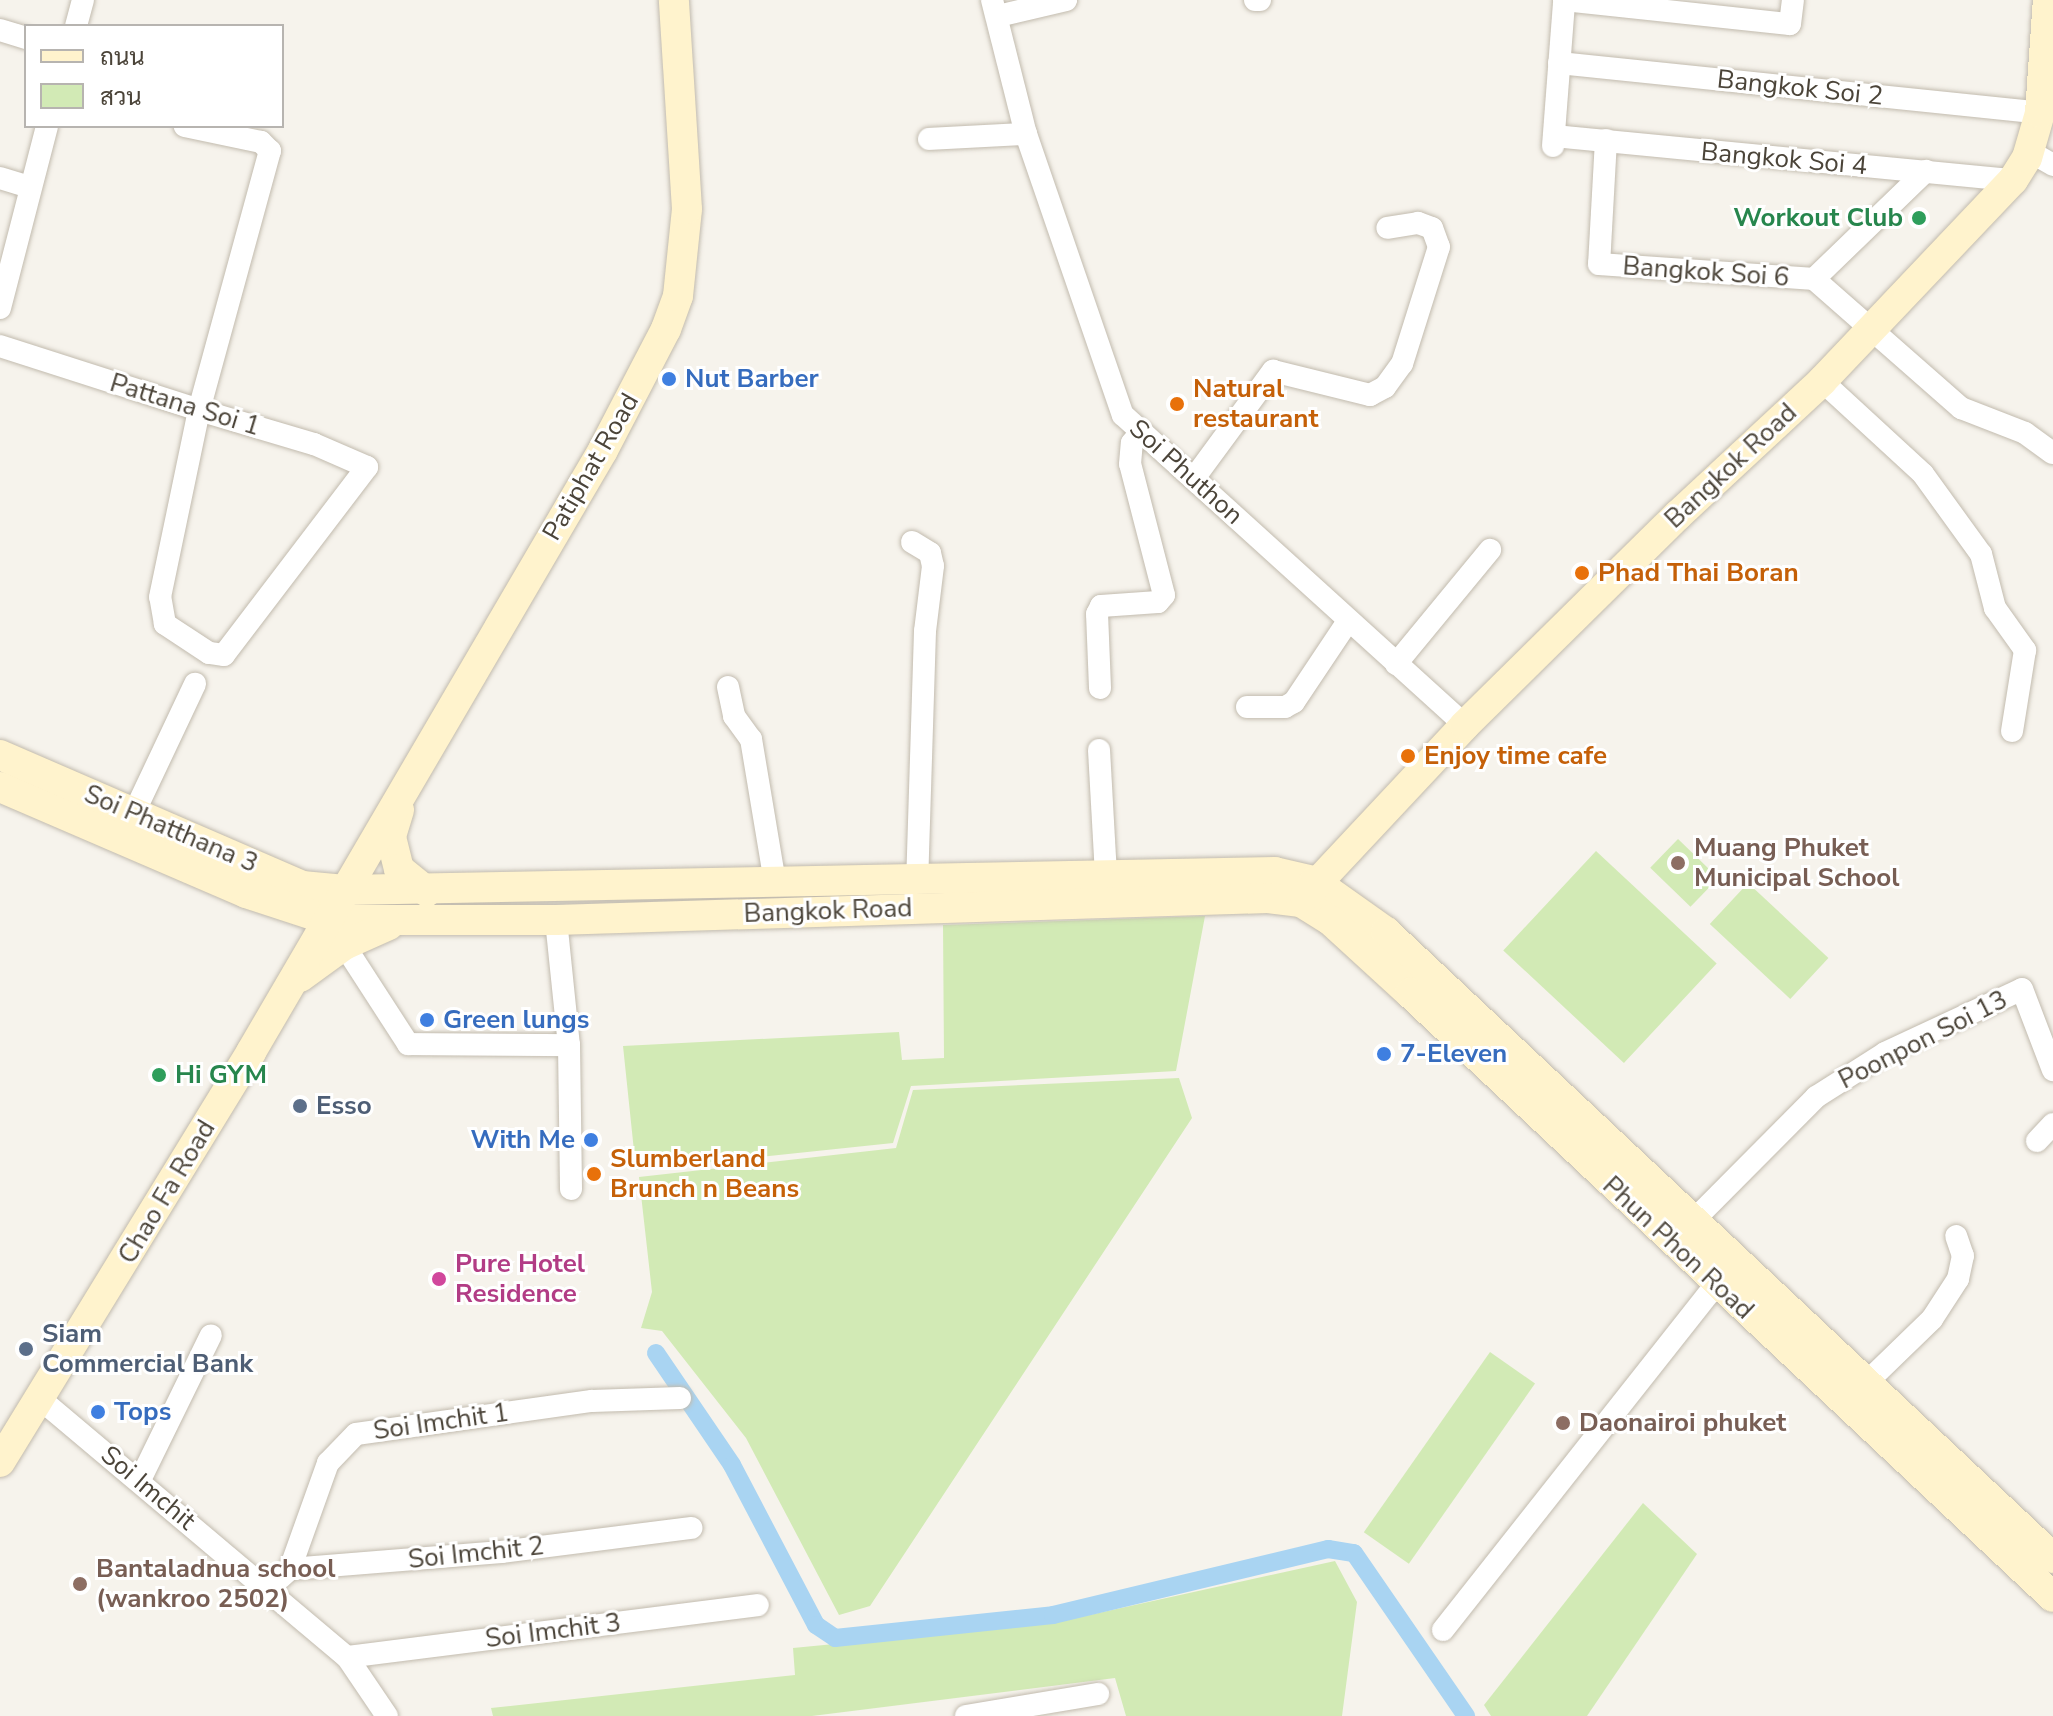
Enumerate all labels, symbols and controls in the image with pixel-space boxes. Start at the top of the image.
legend [24,24,284,128]
text: ถนน [100,41,145,73]
street label: Bangkok Soi 2 [1715,64,1885,112]
text: สวน [100,81,142,113]
street label: Bangkok Soi 4 [1699,136,1869,182]
place label: Workout Club [1733,202,1903,234]
marker: Workout Club [1910,209,1928,227]
street label: Bangkok Soi 6 [1622,251,1790,293]
place label: Nut Barber [685,363,819,395]
street label: Pattana Soi 1 [106,367,264,443]
marker: Nut Barber [660,370,678,388]
place label: Natural restaurant [1193,373,1318,434]
street label: Patiphat Road [536,388,646,546]
marker: Natural restaurant [1168,395,1186,413]
street label: Bangkok Road [1659,397,1803,535]
street label: Soi Phuthon [1123,413,1249,531]
place label: Phad Thai Boran [1598,557,1799,589]
marker: Phad Thai Boran [1573,564,1591,582]
place label: Enjoy time cafe [1424,740,1607,772]
marker: Enjoy time cafe [1399,747,1417,765]
street label: Soi Phatthana 3 [80,778,262,880]
place label: Muang Phuket Municipal School [1694,832,1900,894]
marker: Muang Phuket Municipal School [1669,854,1687,872]
street label: Bangkok Road [743,892,913,930]
street label: Poonpon Soi 13 [1834,984,2012,1096]
place label: Green lungs [443,1004,589,1036]
marker: Green lungs [418,1011,436,1029]
place label: 7-Eleven [1400,1038,1507,1070]
marker: 7-Eleven [1375,1045,1393,1063]
place label: Hi GYM [175,1059,267,1091]
marker: Hi GYM [150,1066,168,1084]
place label: Esso [316,1090,372,1122]
marker: Esso [291,1097,309,1115]
street label: Chao Fa Road [112,1115,222,1269]
place label: With Me [471,1124,575,1156]
marker: With Me [582,1131,600,1149]
place label: Slumberland Brunch n Beans [610,1143,799,1204]
marker: Slumberland Brunch n Beans [585,1165,603,1183]
street label: Phun Phon Road [1596,1170,1760,1326]
place label: Pure Hotel Residence [455,1248,585,1310]
marker: Pure Hotel Residence [430,1270,448,1288]
place label: Siam Commercial Bank [42,1318,253,1380]
marker: Siam Commercial Bank [17,1340,35,1358]
place label: Tops [114,1396,171,1428]
street label: Soi Imchit 1 [371,1397,511,1447]
marker: Tops [89,1403,107,1421]
place label: Daonairoi phuket [1579,1407,1786,1439]
marker: Daonairoi phuket [1554,1414,1572,1432]
street label: Soi Imchit [94,1439,202,1537]
street label: Soi Imchit 2 [407,1530,545,1576]
place label: Bantaladnua school (wankroo 2502) [96,1553,336,1614]
marker: Bantaladnua school (wankroo 2502) [71,1575,89,1593]
street label: Soi Imchit 3 [483,1607,623,1655]

